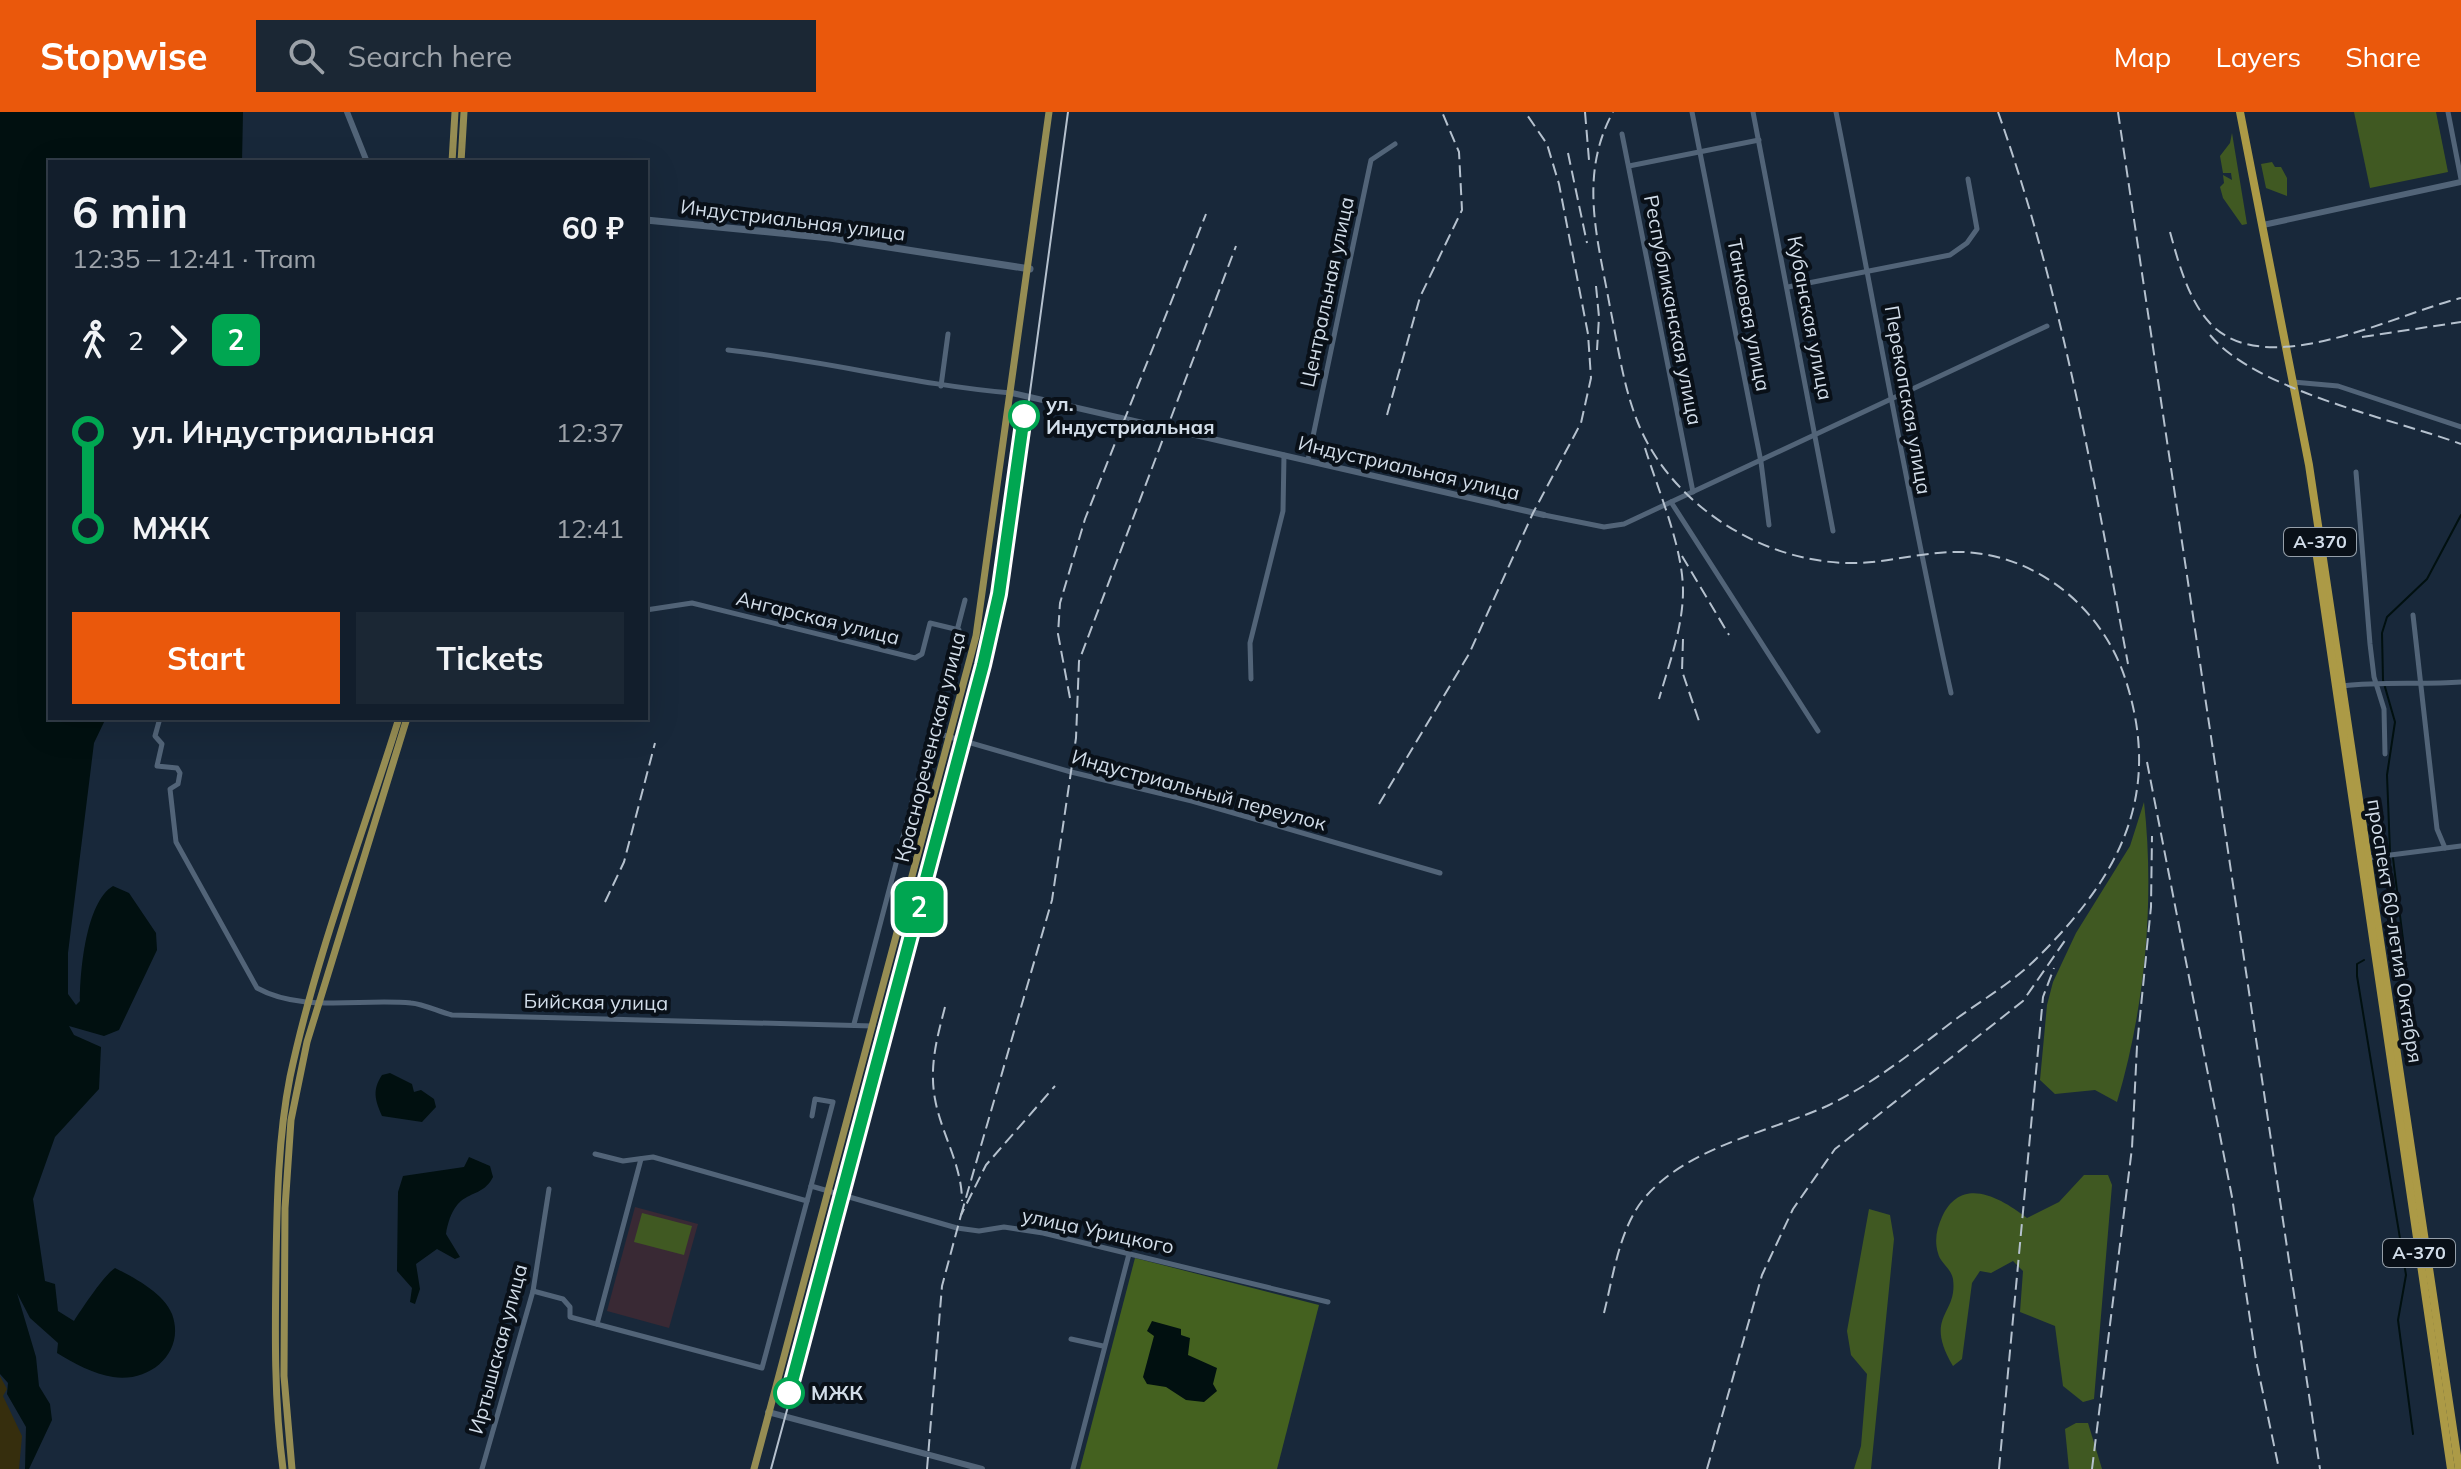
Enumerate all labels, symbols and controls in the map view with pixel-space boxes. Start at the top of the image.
search box [256,20,816,92]
text: Stopwise [40,32,208,80]
icon: search [284,34,328,78]
text: Search here [348,37,512,75]
text: Map [2114,39,2171,74]
text: Layers [2215,39,2301,74]
text: Share [2345,39,2421,74]
text: 6 min [72,184,188,239]
street label: Индустриальная улица [679,193,907,246]
street label: Республиканская улица [1639,193,1708,427]
street label: Центральная улица [1294,194,1359,389]
text: 60 ₽ [562,209,624,247]
street label: Кубанская улица [1782,234,1839,402]
street label: Танковая улица [1722,236,1777,393]
text: 12:35 – 12:41 · Tram [72,242,316,275]
street label: Перекопская улица [1880,303,1937,496]
icon: walk [72,318,116,362]
icon: forward [156,318,200,362]
text: 2 [228,322,244,357]
text: 2 [128,324,144,357]
place label: ул. Индустриальная [1046,391,1215,439]
marker: ул. Индустриальная [1009,401,1039,431]
text: ул. Индустриальная [132,413,435,451]
text: 12:37 [556,416,624,449]
street label: Индустриальная улица [1296,430,1522,505]
text: МЖК [132,509,210,547]
text: 12:41 [556,512,624,545]
road number: А-370 [2284,528,2356,556]
street label: Ангарская улица [734,585,902,650]
button: Start [72,612,340,704]
button: Tickets [356,612,624,704]
street label: Краснореченская улица [889,629,970,865]
street label: Индустриальный переулок [1069,743,1329,836]
street label: проспект 60-летия Октября [2362,797,2429,1065]
line badge: 2 [893,881,945,933]
text: 2 [911,889,927,924]
street label: Бийская улица [523,988,669,1015]
street label: улица Урицкого [1020,1202,1177,1259]
road number: А-370 [2383,1239,2455,1267]
street label: Иртышская улица [463,1261,532,1437]
marker: МЖК [774,1378,804,1408]
place label: МЖК [811,1380,863,1405]

